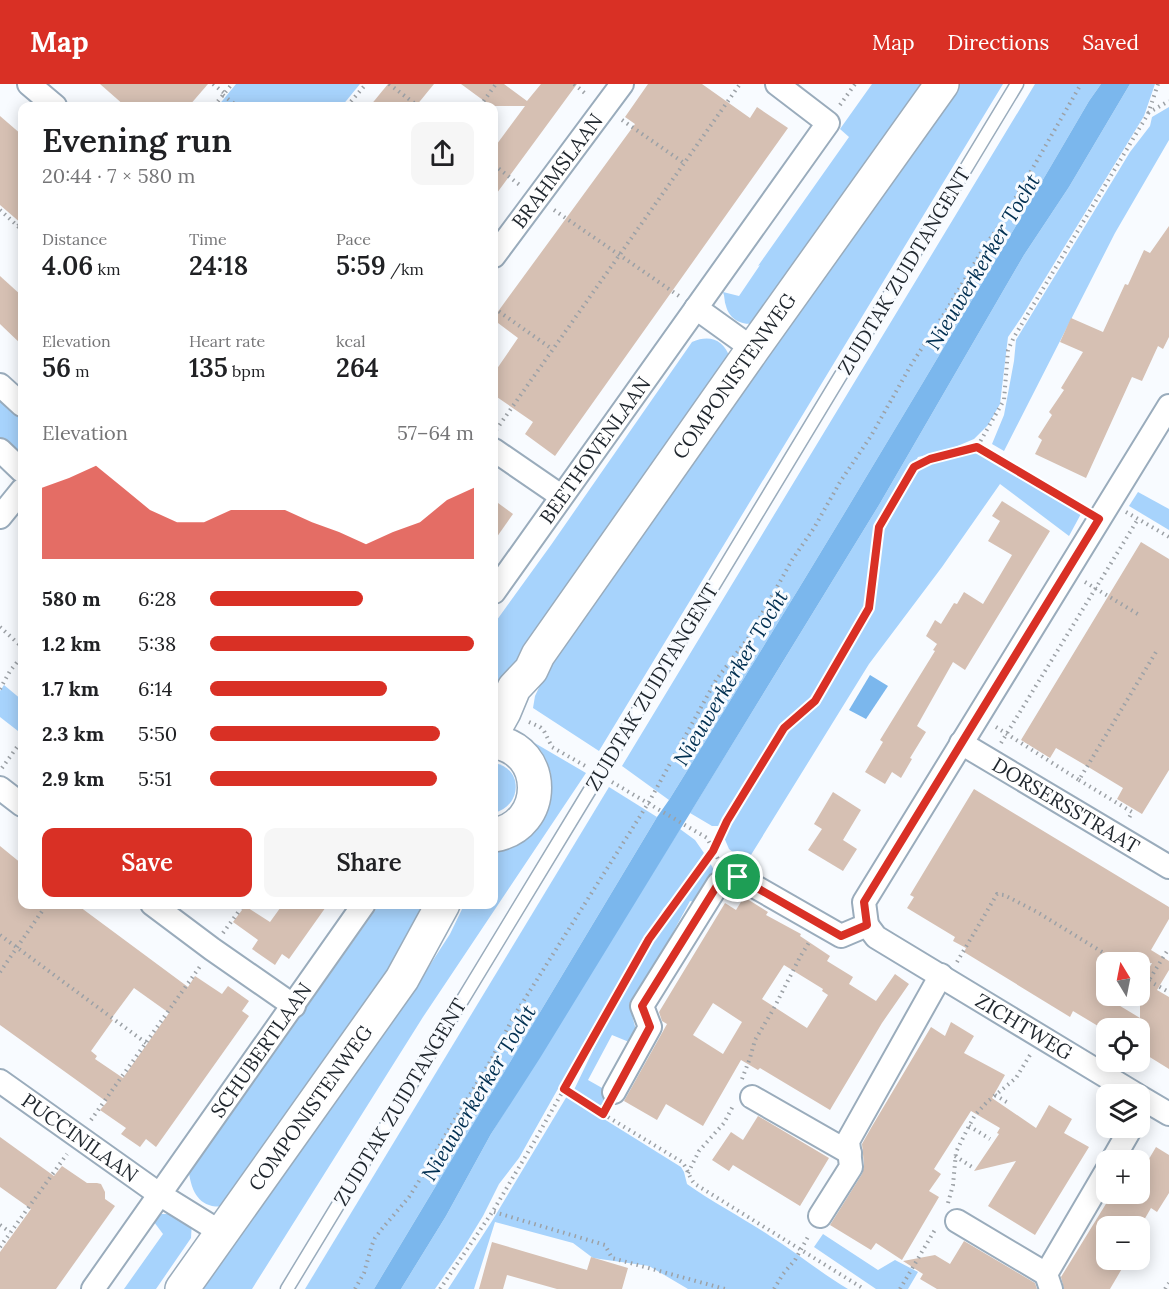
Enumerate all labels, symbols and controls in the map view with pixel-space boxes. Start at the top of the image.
text: Map [30,24,89,60]
text: Map [872,29,915,56]
text: Directions [948,29,1049,56]
text: Saved [1082,29,1139,56]
street label: BRAHMSLAAN [506,108,608,233]
text: Evening run [42,119,232,161]
button: share [411,122,474,185]
text: 20:44 · 7 × 580 m [42,163,195,188]
street label: ZUIDTAK ZUIDTANGENT [832,163,975,379]
water label: Nieuwerkerker Tocht [919,168,1046,355]
text: Distance [42,229,107,249]
text: Time [189,229,227,249]
text: Pace [336,229,371,249]
text: 4.06 [42,249,93,282]
text: 24:18 [189,249,248,282]
text: 5:59 [336,249,386,282]
text: km [93,259,120,279]
text: /km [386,259,424,279]
street label: COMPONISTENWEG [667,288,801,464]
text: Elevation [42,331,111,351]
text: Heart rate [189,331,265,351]
text: kcal [336,331,366,351]
text: 56 [42,351,71,384]
text: 135 [189,351,228,384]
text: 264 [336,351,379,384]
text: m [71,361,90,381]
text: bpm [228,361,265,381]
street label: BEETHOVENLAAN [534,371,655,528]
text: Elevation [42,420,128,445]
text: 57–64 m [397,420,474,445]
street label: ZUIDTAK ZUIDTANGENT [580,579,723,795]
water label: Nieuwerkerker Tocht [667,584,794,771]
text: 580 m [42,586,101,611]
text: 6:28 [138,586,177,611]
text: 1.2 km [42,631,101,656]
text: 5:38 [138,631,176,656]
text: 1.7 km [42,676,99,701]
text: 6:14 [138,676,173,701]
text: 2.3 km [42,721,104,746]
text: 5:50 [138,721,177,746]
street label: DORSERSSTRAAT [988,752,1144,859]
text: 2.9 km [42,766,104,791]
text: 5:51 [138,766,172,791]
button: Save [42,828,252,897]
button: Share [264,828,474,897]
pin [712,851,763,902]
icon: arrive [721,860,754,893]
north arrow [1096,952,1150,1006]
map controls [1096,952,1150,1270]
street label: SCHUBERTLAAN [205,978,317,1122]
street label: ZICHTWEG [971,987,1077,1065]
street label: ZUIDTAK ZUIDTANGENT [328,994,471,1210]
water label: Nieuwerkerker Tocht [415,999,542,1186]
button: locate [1096,1018,1150,1072]
street label: COMPONISTENWEG [243,1020,377,1195]
button: layers [1096,1084,1150,1138]
street label: PUCCINILAAN [17,1088,143,1187]
button: + [1096,1150,1150,1204]
button: − [1096,1216,1150,1270]

